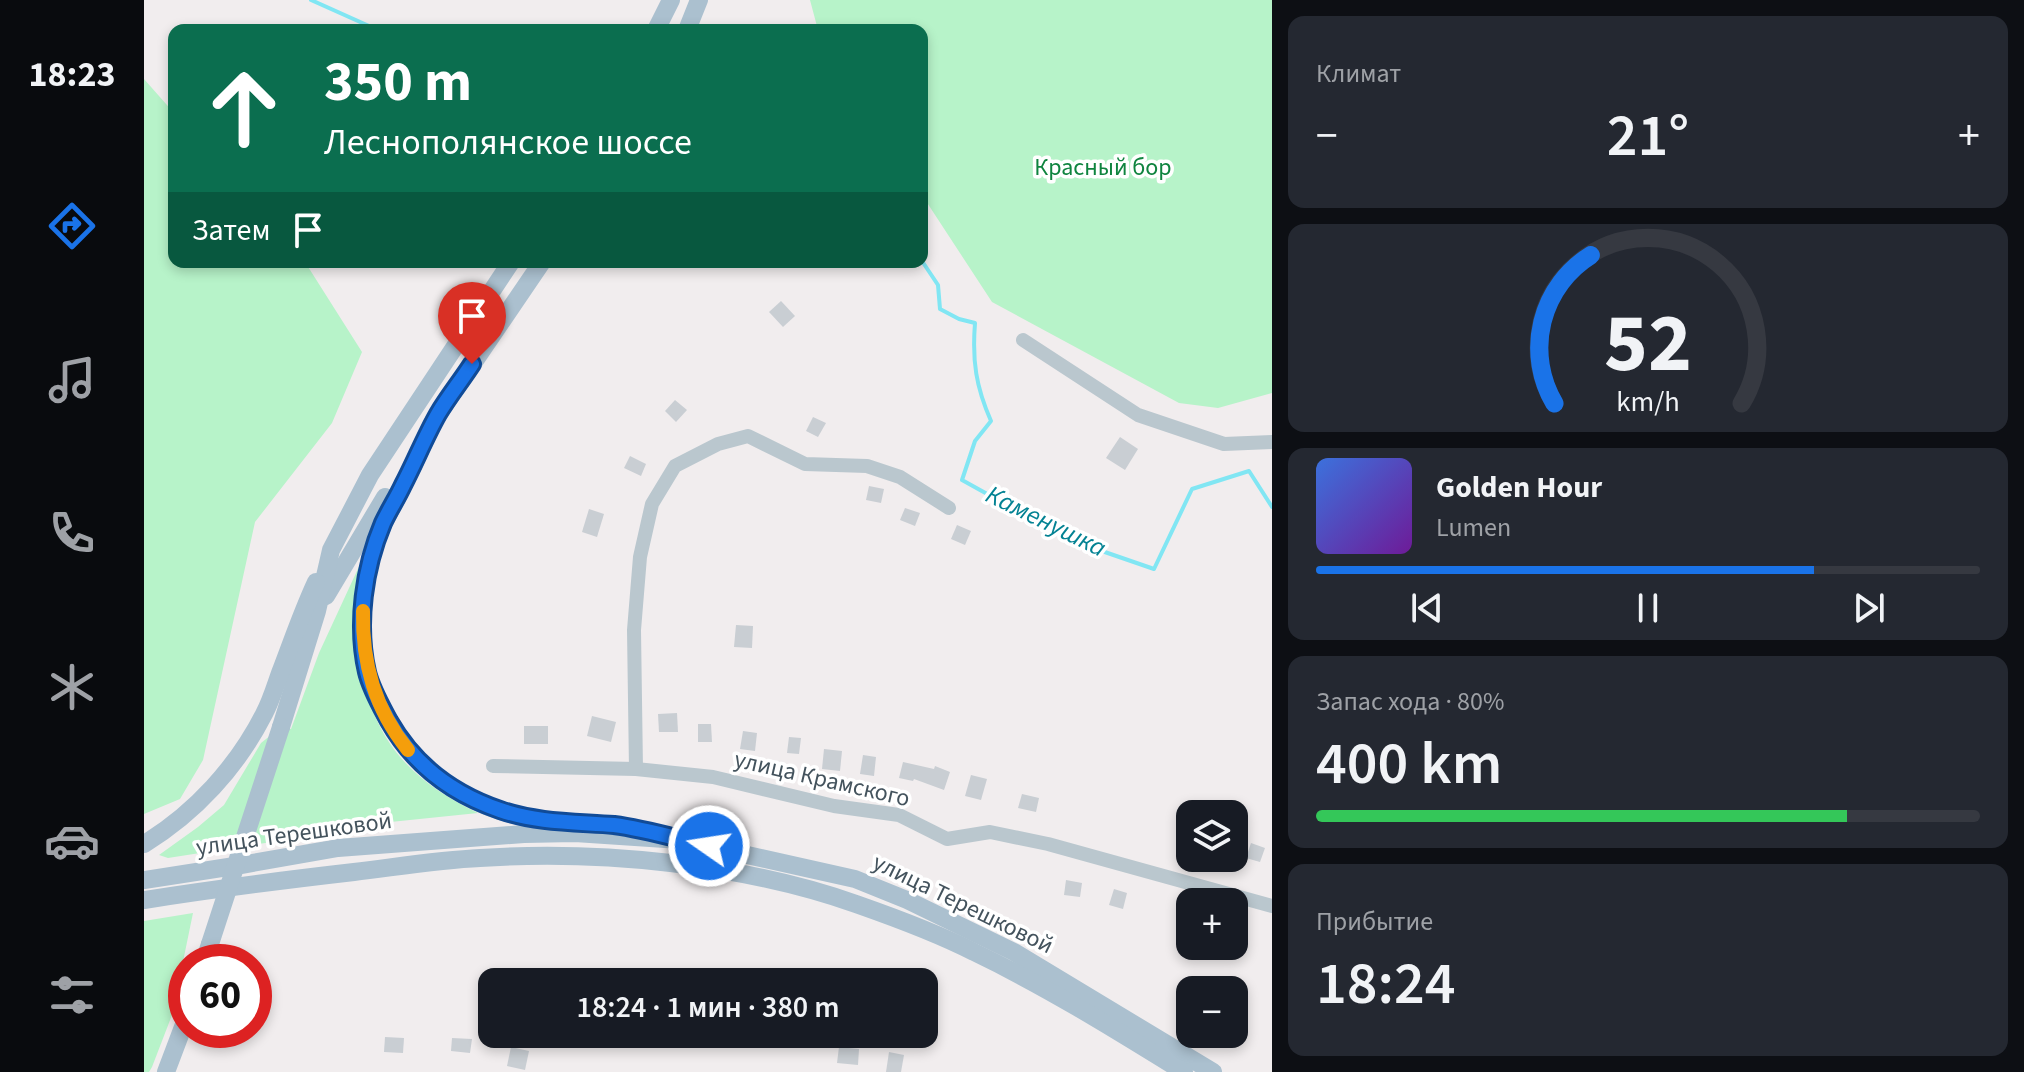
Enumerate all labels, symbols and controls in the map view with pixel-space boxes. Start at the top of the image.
text: 350 m [324,43,472,122]
text: 18:23 [29,49,115,100]
text: Климат [1316,55,1401,92]
icon: ahead [192,56,296,160]
text: 21° [1607,94,1689,179]
text: − [1316,105,1338,168]
text: + [1958,105,1980,168]
text: Леснополянское шоссе [324,117,692,168]
park label: Красный бор [1034,150,1172,185]
icon: directions [44,198,100,254]
icon: arrive [286,208,330,252]
text: Затем [192,209,270,252]
pin [438,282,506,364]
text: 52 [1604,285,1692,403]
icon: arrive [450,294,494,338]
icon: music [44,352,100,408]
text: km/h [1616,382,1680,422]
text: Golden Hour [1436,466,1602,509]
water label: Каменушка [980,476,1112,566]
icon: phone [44,505,100,561]
text: Lumen [1436,509,1511,546]
icon: previous [1405,586,1449,630]
icon: pause [1626,586,1670,630]
icon: next [1847,586,1891,630]
icon: climate [44,659,100,715]
text: Запас хода · 80% [1316,683,1504,720]
text: 400 km [1316,722,1502,807]
street label: улица Крамского [731,742,913,816]
map controls [1176,800,1248,1048]
button: layers [1176,800,1248,872]
street label: улица Терешковой [194,803,394,865]
position arrow [667,804,751,888]
icon: car [44,813,100,869]
street label: улица Терешковой [867,845,1059,963]
button: + [1176,888,1248,960]
text: Прибытие [1316,903,1433,940]
text: 18:24 [1316,942,1456,1027]
speed limit sign: 60 [168,944,272,1048]
icon: filters [44,967,100,1023]
button: − [1176,976,1248,1048]
text: 18:24 · 1 мин · 380 m [577,986,839,1029]

